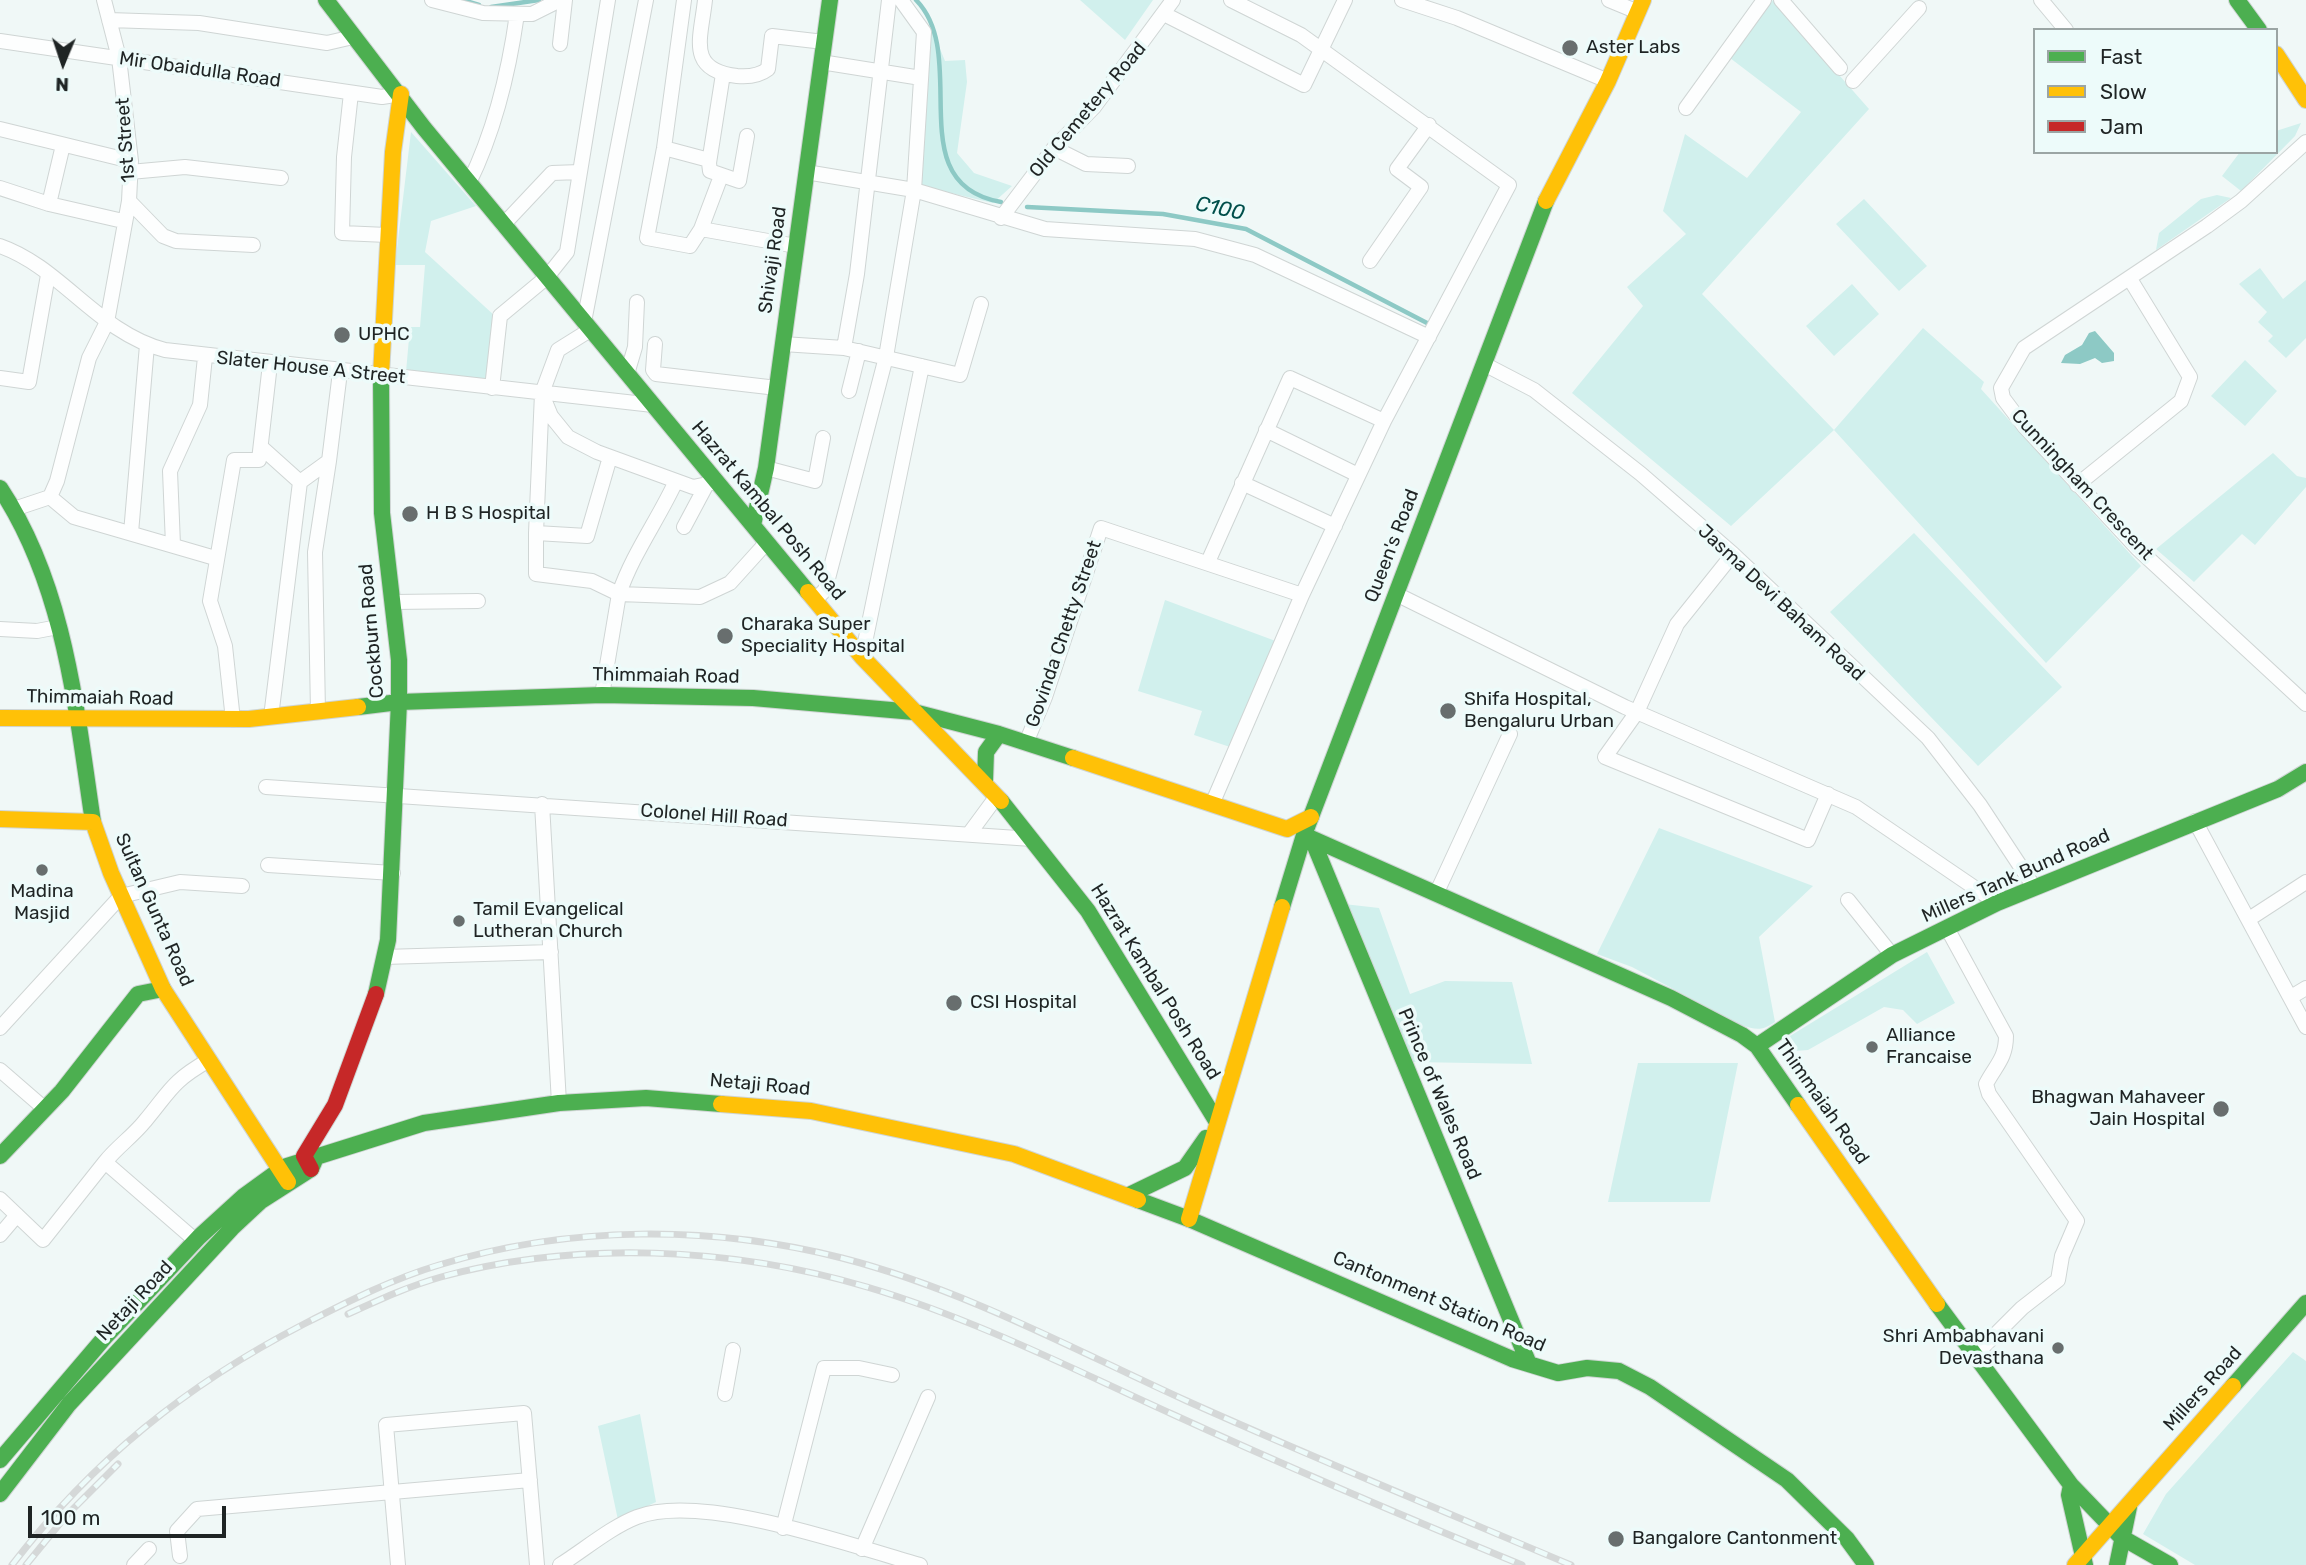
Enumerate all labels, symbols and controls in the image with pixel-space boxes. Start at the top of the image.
north arrow [28,28,98,98]
legend [2033,28,2278,154]
place label: Aster Labs [1586,37,1681,59]
street label: Old Cemetery Road [1025,38,1151,182]
marker: Aster Labs [1560,38,1580,58]
text: Fast [2100,44,2142,69]
street label: Mir Obaidulla Road [118,47,282,93]
text: N [55,73,69,96]
text: Slow [2100,79,2147,104]
street label: 1st Street [112,97,140,183]
text: Jam [2100,114,2144,139]
water label: C100 [1193,192,1247,226]
street label: Shivaji Road [754,205,792,315]
place label: UPHC [358,324,410,346]
marker: UPHC [332,325,352,345]
street label: Slater House A Street [215,347,407,389]
street label: Cunningham Crescent [2006,405,2158,565]
street label: Hazrat Kambal Posh Road [686,417,850,605]
street label: Queen's Road [1360,486,1424,606]
place label: H B S Hospital [426,503,551,525]
marker: H B S Hospital [400,504,420,524]
street label: Jasma Devi Baham Road [1693,520,1869,686]
street label: Govinda Chetty Street [1021,537,1107,731]
street label: Cockburn Road [355,563,389,699]
place label: Charaka Super Speciality Hospital [741,614,905,658]
marker: Charaka Super Speciality Hospital [715,626,735,646]
street label: Thimmaiah Road [592,663,740,689]
street label: Thimmaiah Road [26,685,174,711]
place label: Shifa Hospital, Bengaluru Urban [1464,689,1614,733]
marker: Shifa Hospital, Bengaluru Urban [1438,701,1458,721]
street label: Colonel Hill Road [640,799,788,833]
street label: Millers Tank Bund Road [1918,824,2114,928]
street label: Sultan Gunta Road [110,830,198,990]
marker: Madina Masjid [34,862,50,878]
street label: Hazrat Kambal Posh Road [1085,880,1225,1084]
place label: Madina Masjid [10,881,74,925]
place label: Tamil Evangelical Lutheran Church [473,899,624,943]
marker: Tamil Evangelical Lutheran Church [451,913,467,929]
place label: CSI Hospital [970,992,1077,1014]
marker: CSI Hospital [944,993,964,1013]
street label: Prince of Wales Road [1393,1005,1485,1183]
place label: Alliance Francaise [1886,1025,1972,1069]
street label: Thimmaiah Road [1770,1035,1874,1169]
marker: Alliance Francaise [1864,1039,1880,1055]
street label: Netaji Road [709,1069,811,1101]
place label: Bhagwan Mahaveer Jain Hospital [2031,1087,2205,1131]
marker: Bhagwan Mahaveer Jain Hospital [2211,1099,2231,1119]
street label: Cantonment Station Road [1329,1247,1549,1357]
street label: Netaji Road [92,1256,178,1346]
place label: Shri Ambabhavani Devasthana [1883,1326,2044,1370]
marker: Shri Ambabhavani Devasthana [2050,1340,2066,1356]
street label: Millers Road [2159,1342,2247,1436]
scale bar [32,1492,229,1536]
text: 100 m [41,1505,100,1530]
place label: Bangalore Cantonment [1632,1528,1837,1550]
marker: Bangalore Cantonment [1606,1529,1626,1549]

